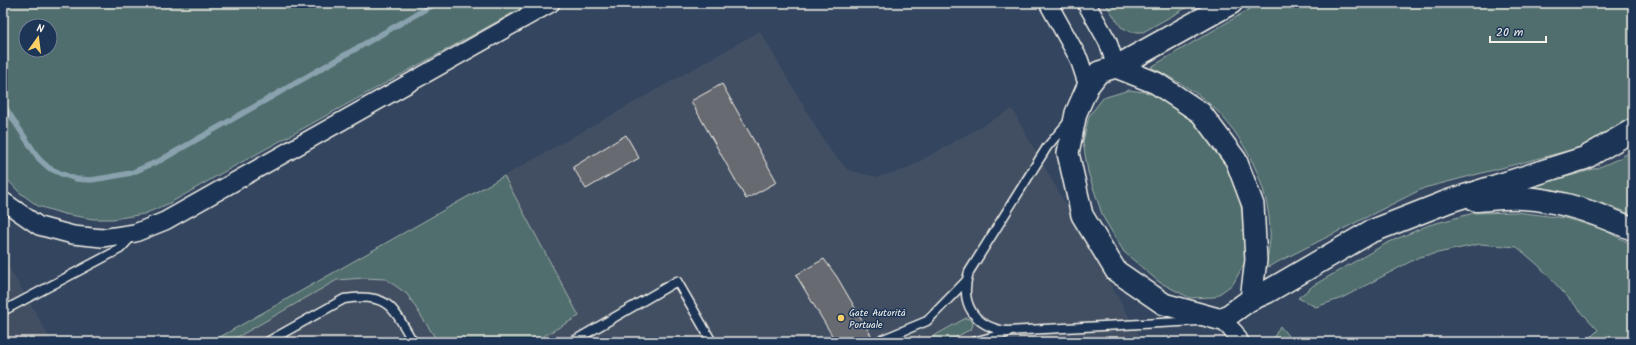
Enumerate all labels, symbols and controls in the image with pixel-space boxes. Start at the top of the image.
north arrow [18,18,58,58]
scale bar [1490,18,1546,44]
text: N [35,20,46,39]
text: 20 m [1496,23,1524,42]
place label: Gate Autorità Portuale [849,305,906,333]
marker: Gate Autorità Portuale [836,313,846,323]

